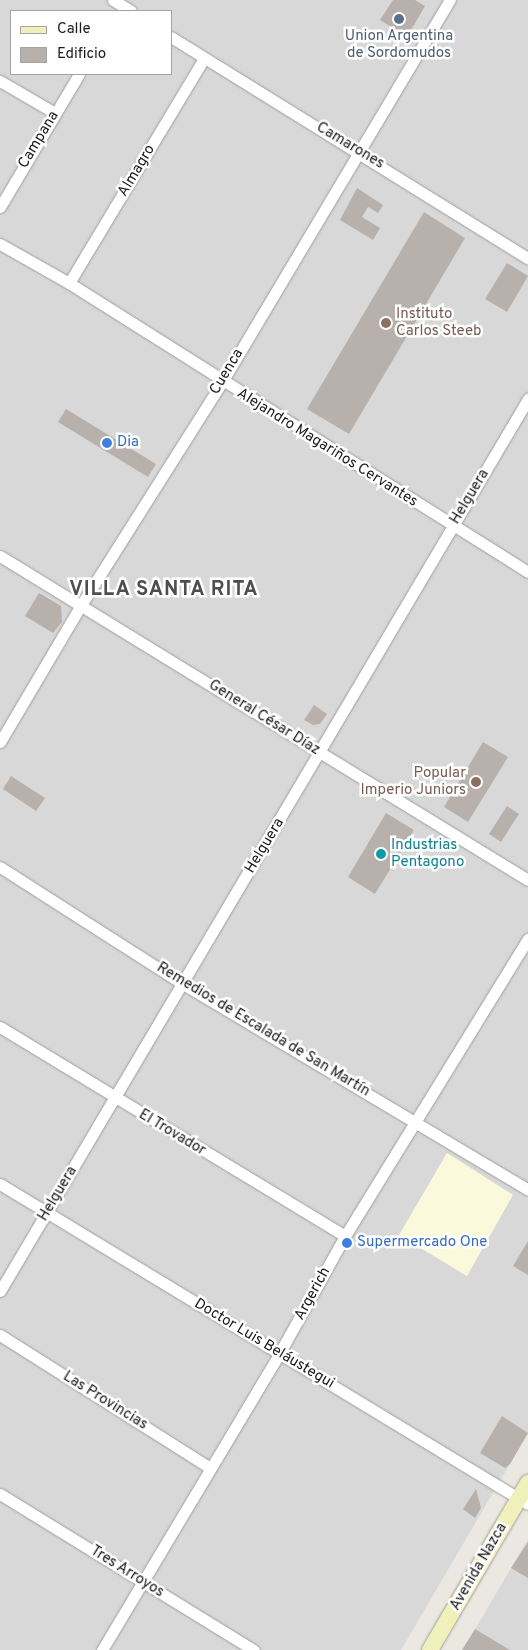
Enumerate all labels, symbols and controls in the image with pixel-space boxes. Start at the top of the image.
legend [10,10,172,75]
marker: Union Argentina de Sordomudos [393,13,405,25]
text: Calle [57,20,91,39]
place label: Union Argentina de Sordomudos [345,27,453,62]
text: Edificio [57,45,106,64]
street label: Campana [15,108,63,172]
street label: Camarones [313,119,387,173]
street label: Almagro [115,142,159,200]
place label: Instituto Carlos Steeb [396,305,481,340]
marker: Instituto Carlos Steeb [380,317,392,329]
street label: Cuenca [206,346,248,398]
street label: Alejandro Magariños Cervantes [233,385,421,511]
place label: Dia [117,434,139,452]
marker: Dia [101,437,113,449]
street label: Helguera [447,466,493,528]
district label: VILLA SANTA RITA [67,578,261,602]
street label: General César Díaz [205,676,323,760]
place label: Popular Imperio Juniors [360,764,466,799]
marker: Popular Imperio Juniors [470,776,482,788]
street label: Helguera [242,815,288,877]
place label: Industrias Pentagono [391,836,464,871]
marker: Industrias Pentagono [375,848,387,860]
street label: Remedios de Escalada de San Martín [153,959,373,1101]
street label: El Trovador [135,1106,209,1160]
street label: Helguera [35,1163,81,1225]
place label: Supermercado One [357,1234,487,1252]
marker: Supermercado One [341,1237,353,1249]
street label: Argerich [291,1264,335,1324]
street label: Doctor Luis Beláustegui [191,1295,337,1393]
street label: Las Provincias [59,1368,151,1434]
street label: Avenida Nazca [447,1520,511,1614]
street label: Tres Arroyos [87,1542,167,1602]

